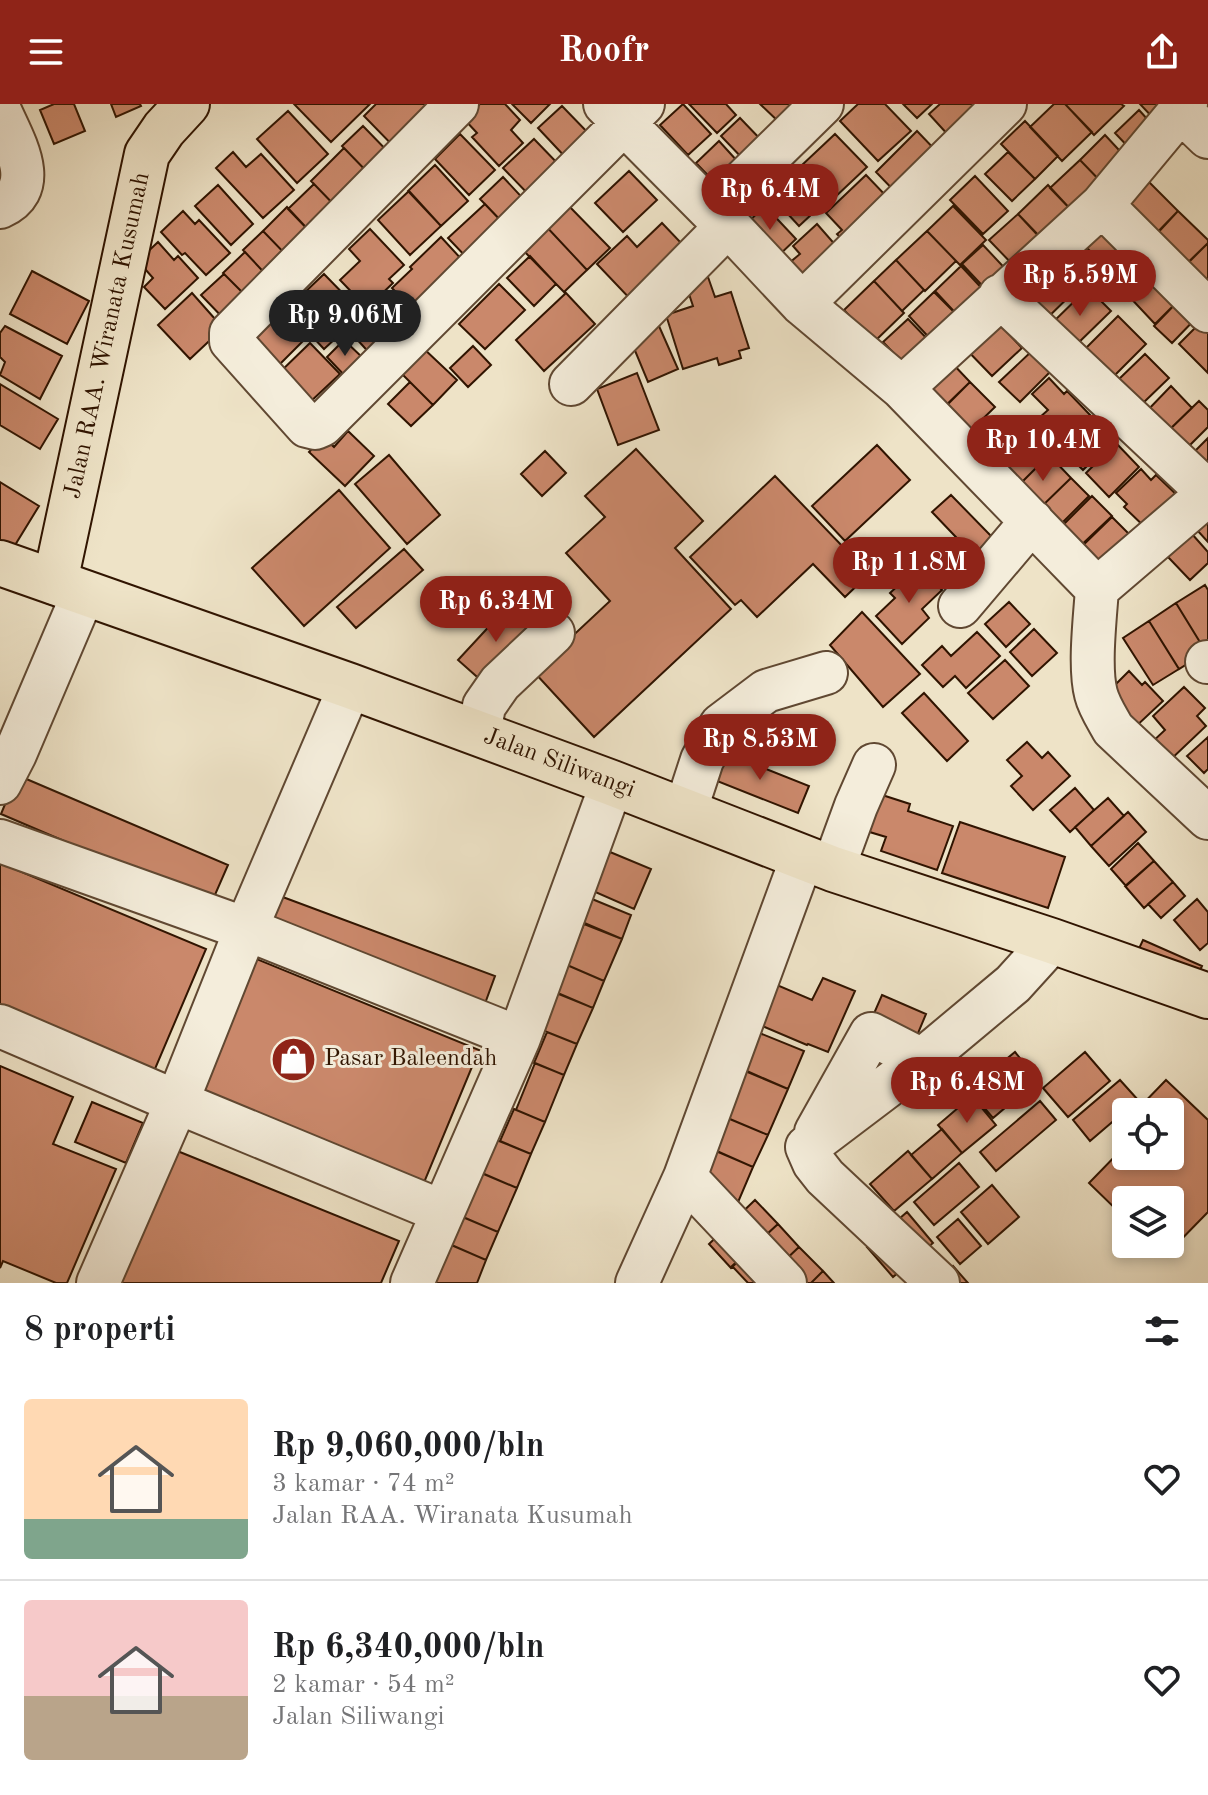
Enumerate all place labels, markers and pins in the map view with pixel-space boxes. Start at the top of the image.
pin: Rp 6.4M [696,164,844,232]
pin: Rp 5.59M [997,250,1163,318]
pin: Rp 9.06M [262,290,428,358]
pin: Rp 10.4M [960,415,1126,483]
pin: Rp 11.8M [826,537,992,605]
pin: Rp 6.34M [413,576,579,644]
pin: Rp 8.53M [677,714,843,782]
shop icon: Pasar Baleendah [269,1035,317,1083]
place label: Pasar Baleendah [324,1047,497,1071]
pin: Rp 6.48M [884,1057,1050,1125]

